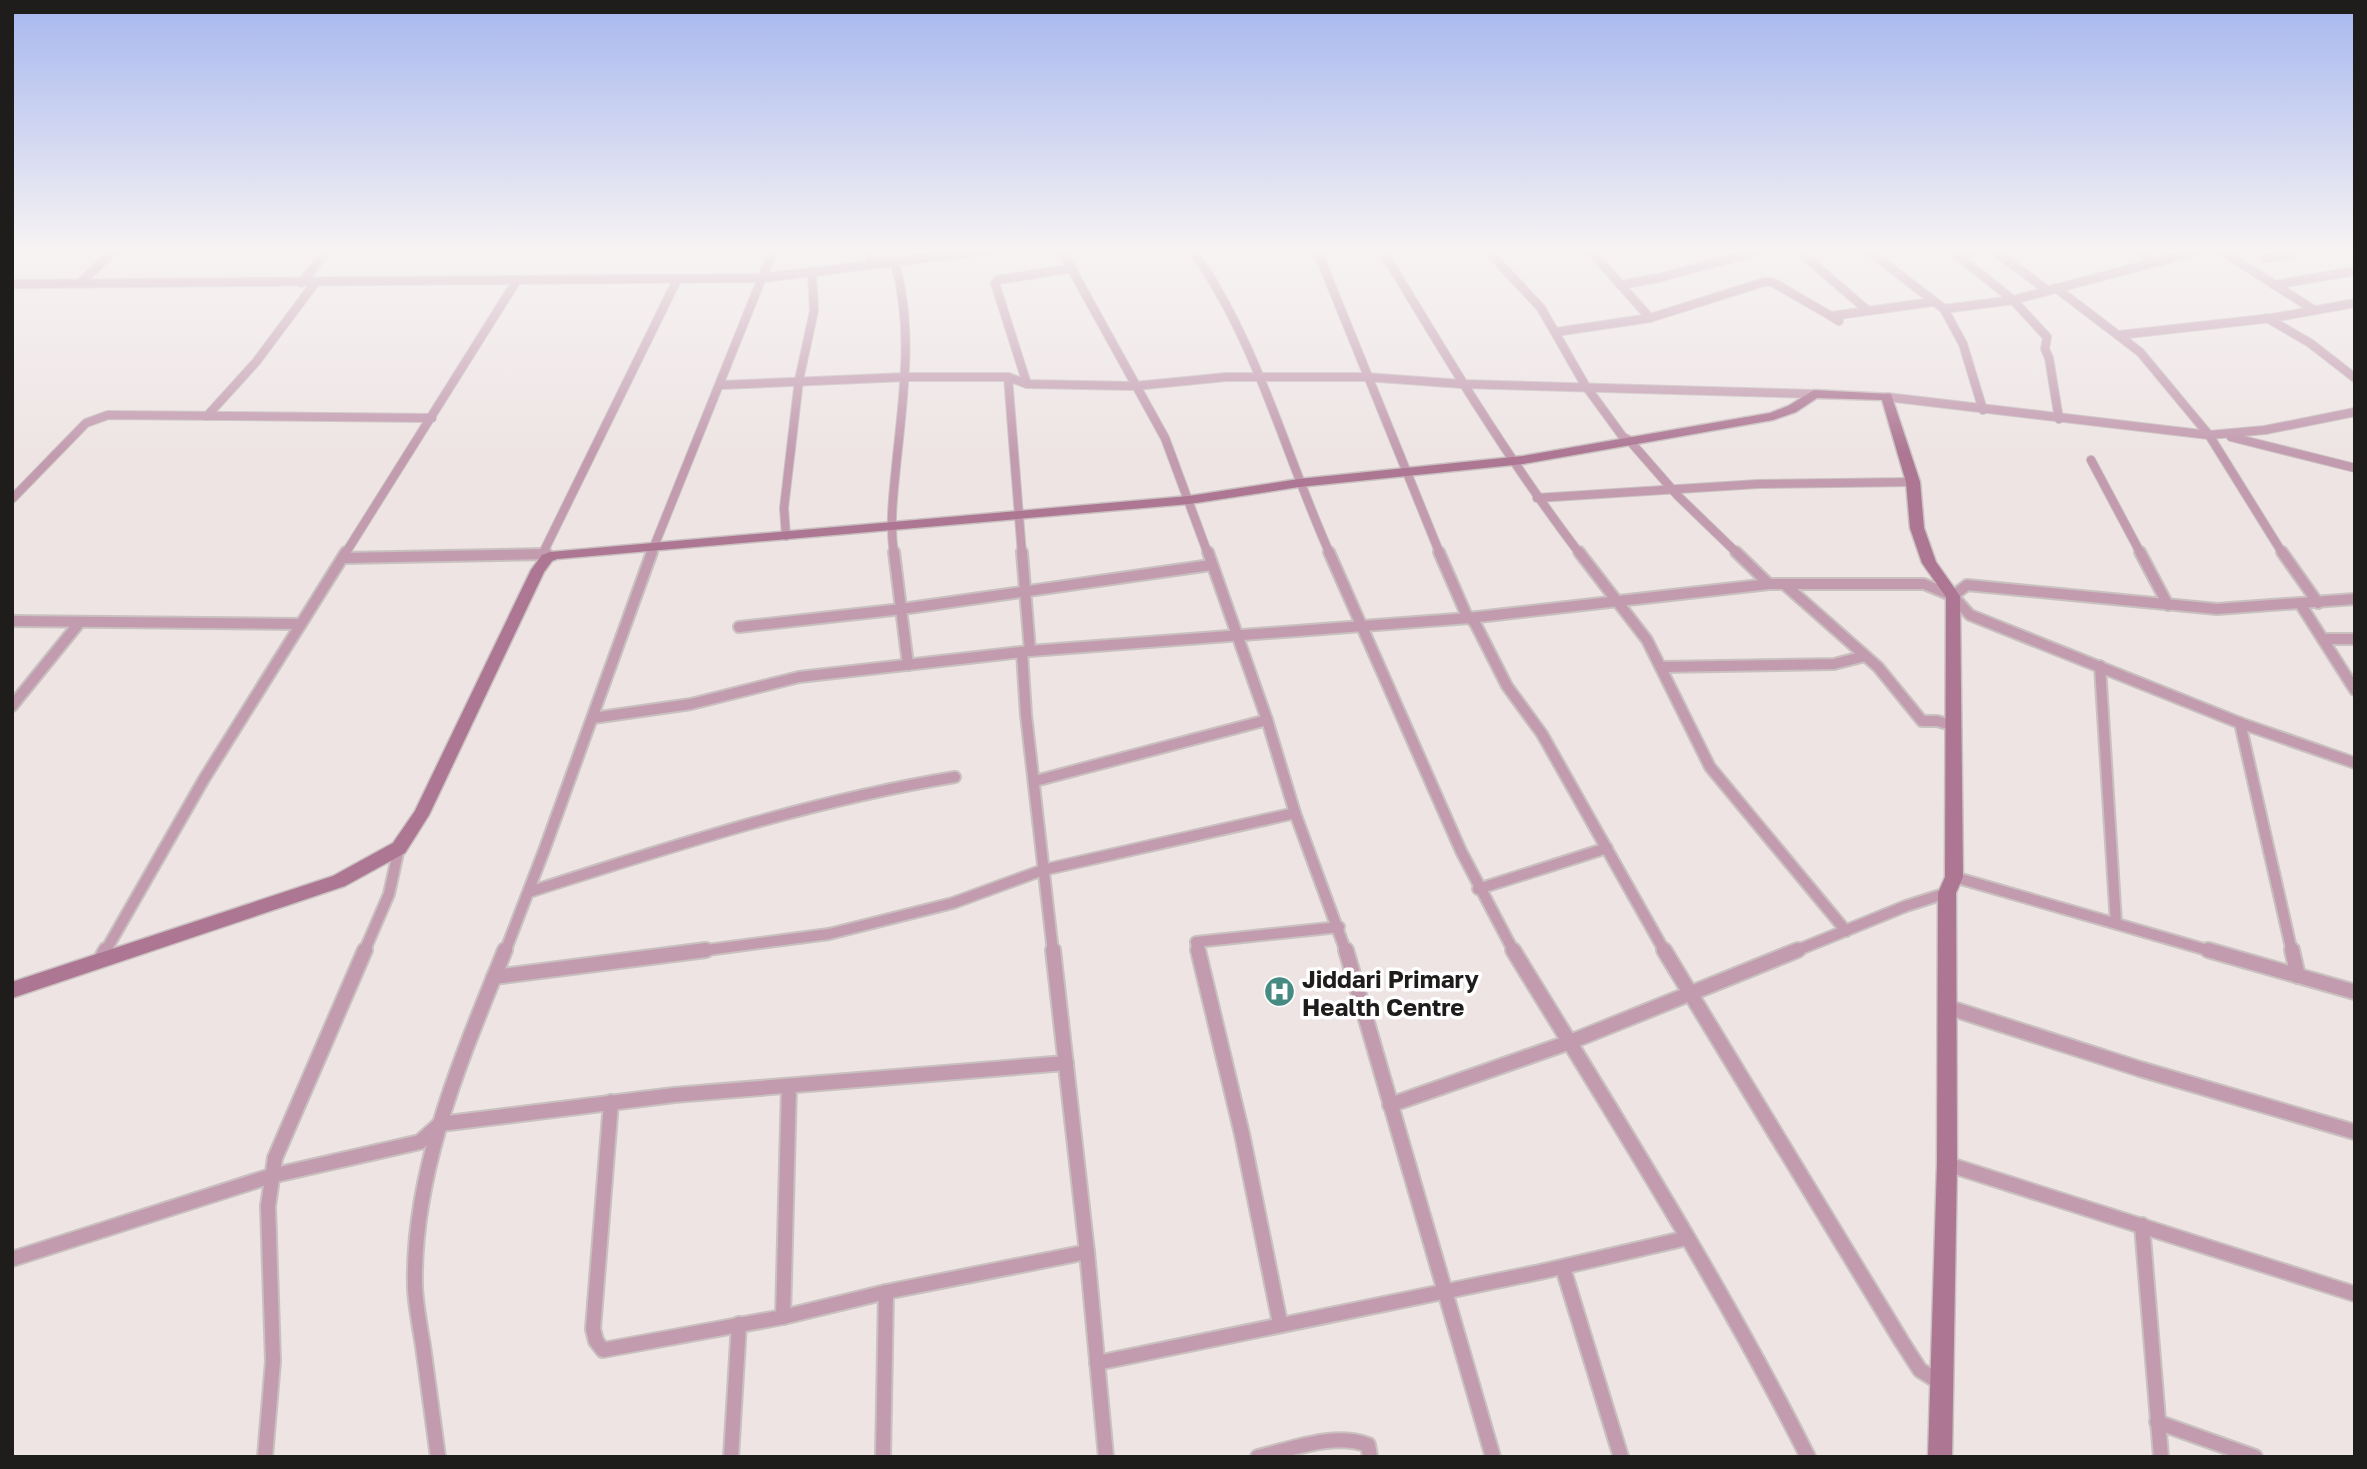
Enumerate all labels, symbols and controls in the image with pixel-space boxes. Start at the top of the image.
place label: Jiddari Primary Health Centre [1302,964,1480,1021]
hospital icon: Jiddari Primary Health Centre [1262,975,1296,1009]

